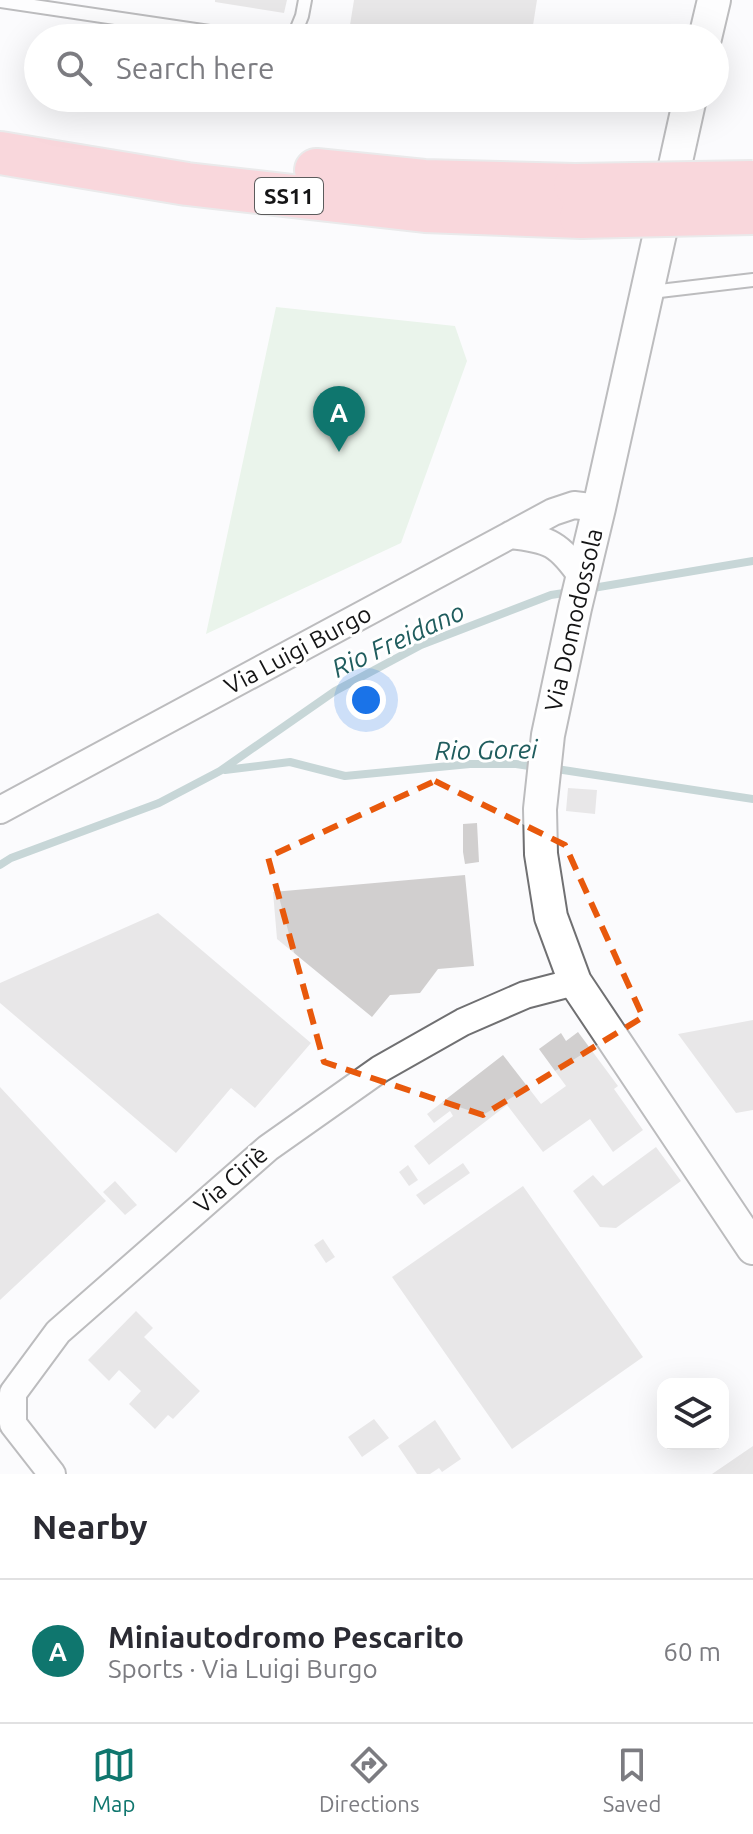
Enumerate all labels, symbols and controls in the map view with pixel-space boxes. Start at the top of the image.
search box [24,24,729,112]
icon: search [52,46,96,90]
text: Search here [116,51,275,85]
road number: SS11 [255,178,323,214]
pin: A [313,386,365,452]
street label: Via Domodossola [539,526,608,714]
water label: Rio Freidano [327,596,469,683]
street label: Via Luigi Burgo [220,600,376,700]
your location [346,680,386,720]
water label: Rio Gorei [434,734,539,765]
street label: Via Ciriè [188,1140,273,1219]
map controls [657,1378,729,1450]
button: layers [657,1378,729,1450]
text: Nearby [32,1507,147,1545]
text: Miniautodromo Pescarito [108,1620,464,1654]
text: A [49,1637,67,1666]
text: 60 m [663,1637,721,1666]
text: Sports · Via Luigi Burgo [108,1654,378,1683]
tab: Map [92,1743,136,1816]
tab: Directions [319,1743,419,1816]
tab: Saved [603,1743,661,1816]

